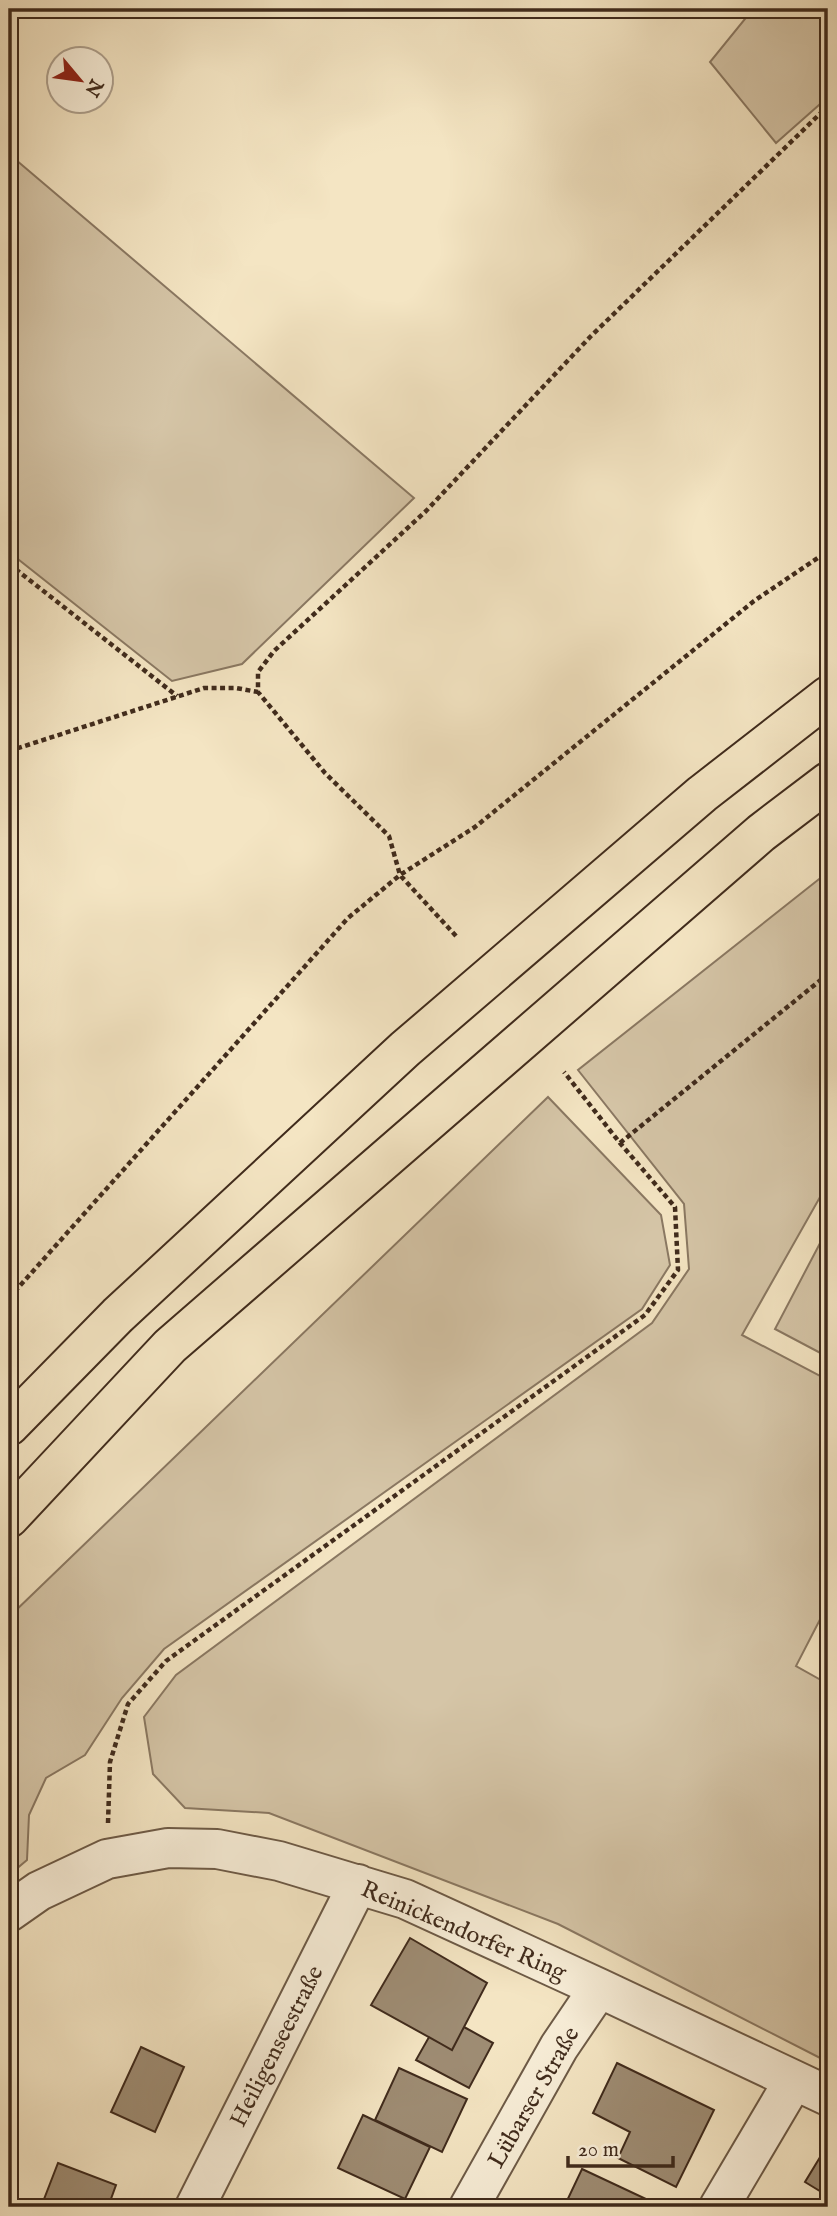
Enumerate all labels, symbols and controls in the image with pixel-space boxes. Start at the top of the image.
north arrow [46,46,116,116]
text: N [78,73,108,101]
street label: Reinickendorfer Ring [356,1874,572,1989]
street label: Heiligenseestraße [223,1961,331,2133]
street label: Lübarser Straße [481,2022,587,2174]
scale bar [568,2125,672,2169]
text: 20 m [578,2137,619,2164]

